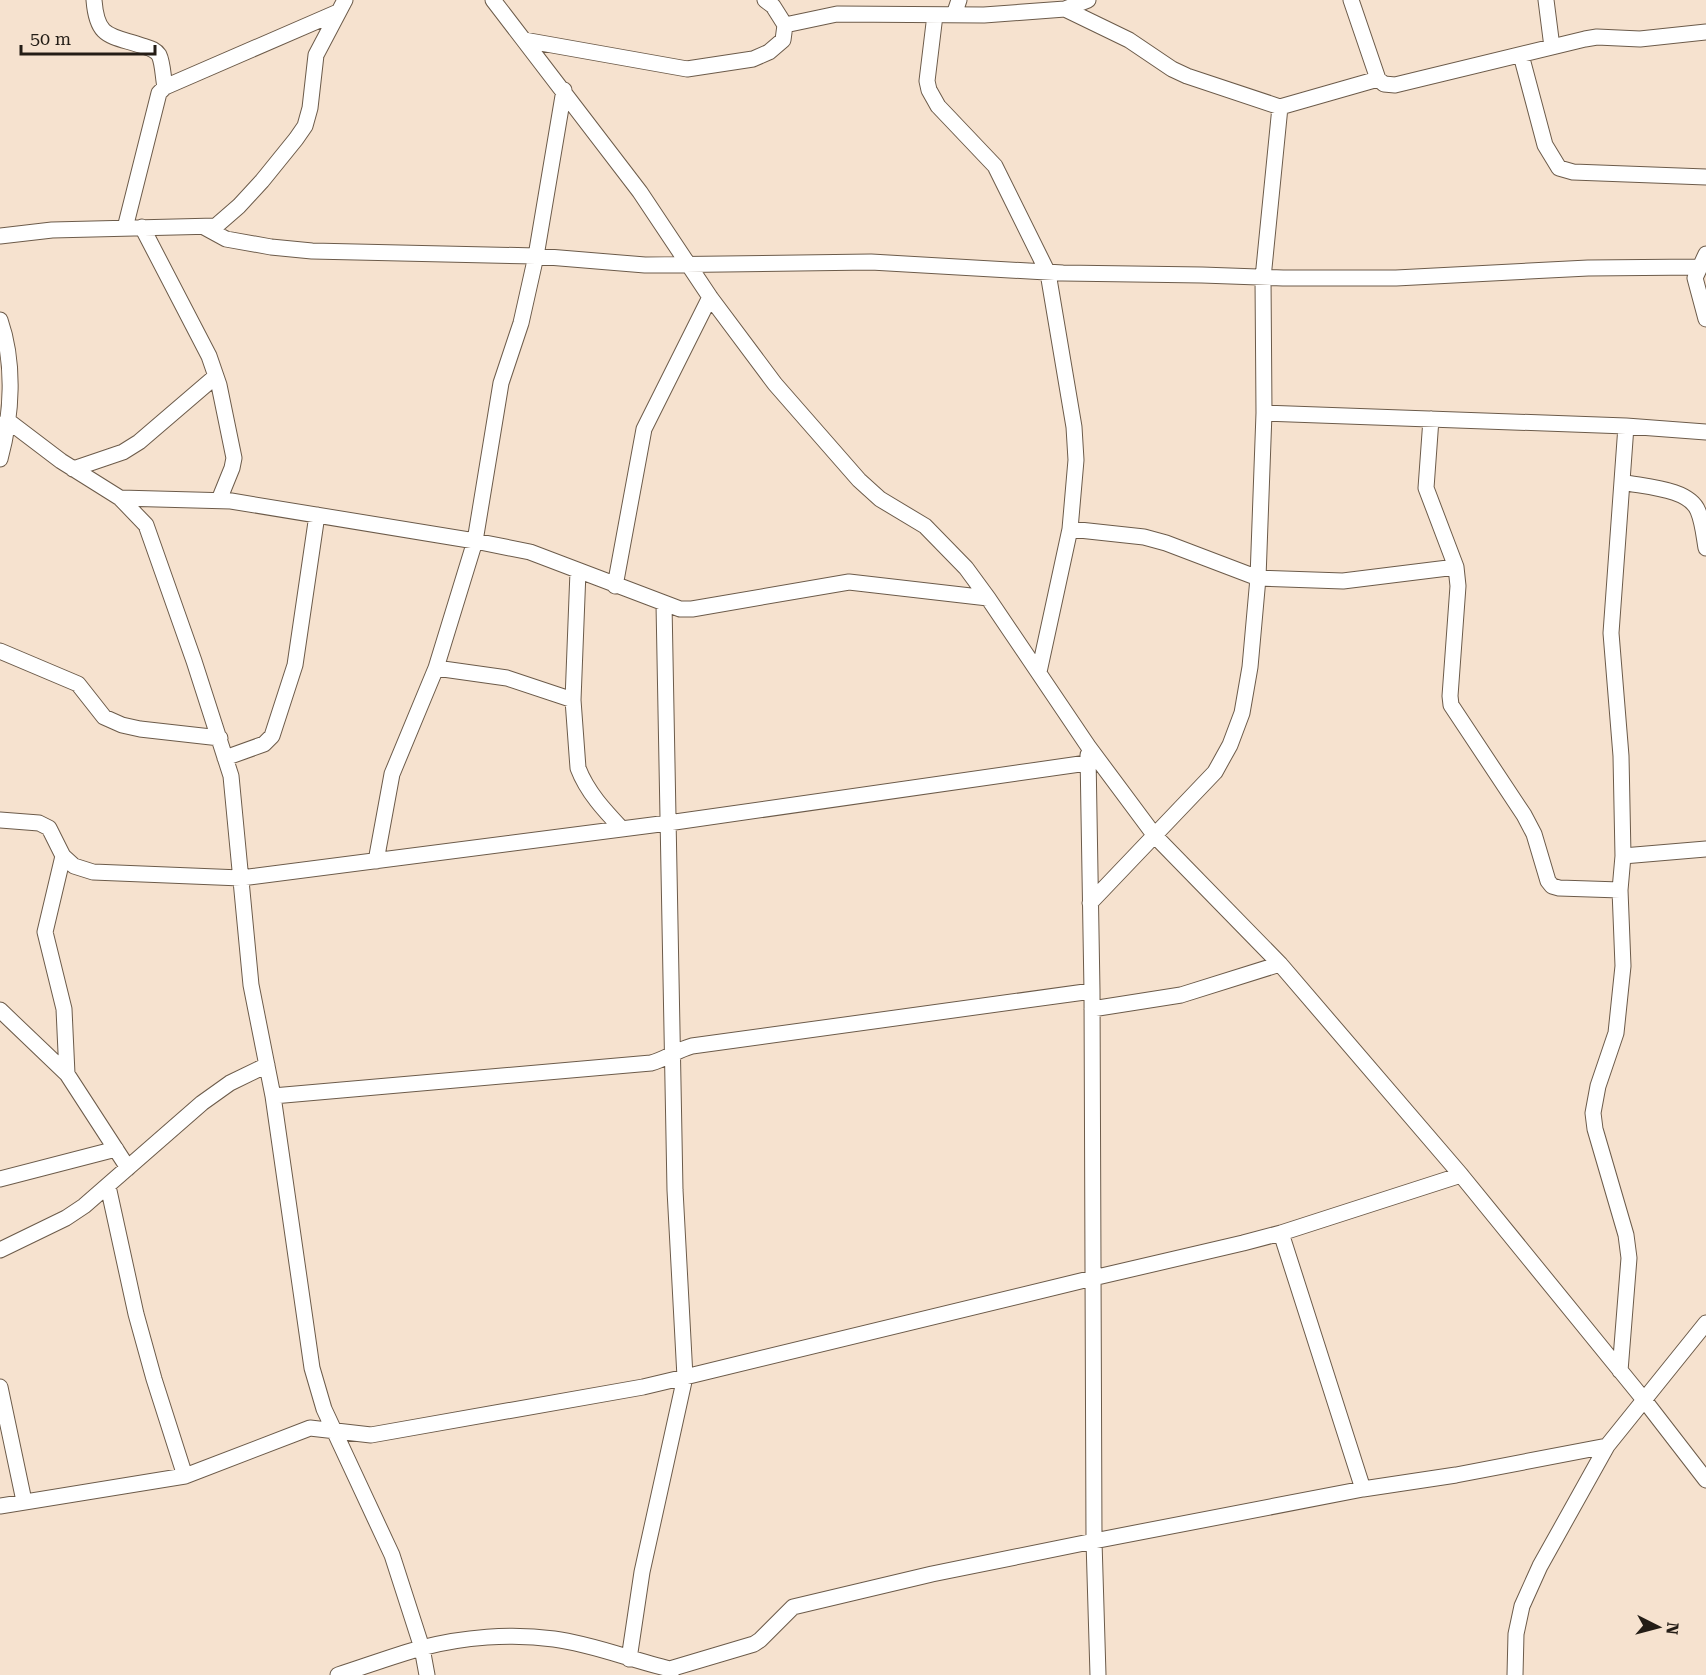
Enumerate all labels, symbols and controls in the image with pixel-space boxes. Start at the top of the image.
scale bar [21,18,154,56]
text: 50 m [30,28,71,49]
north arrow [1628,1597,1688,1657]
text: N [1662,1621,1683,1636]

